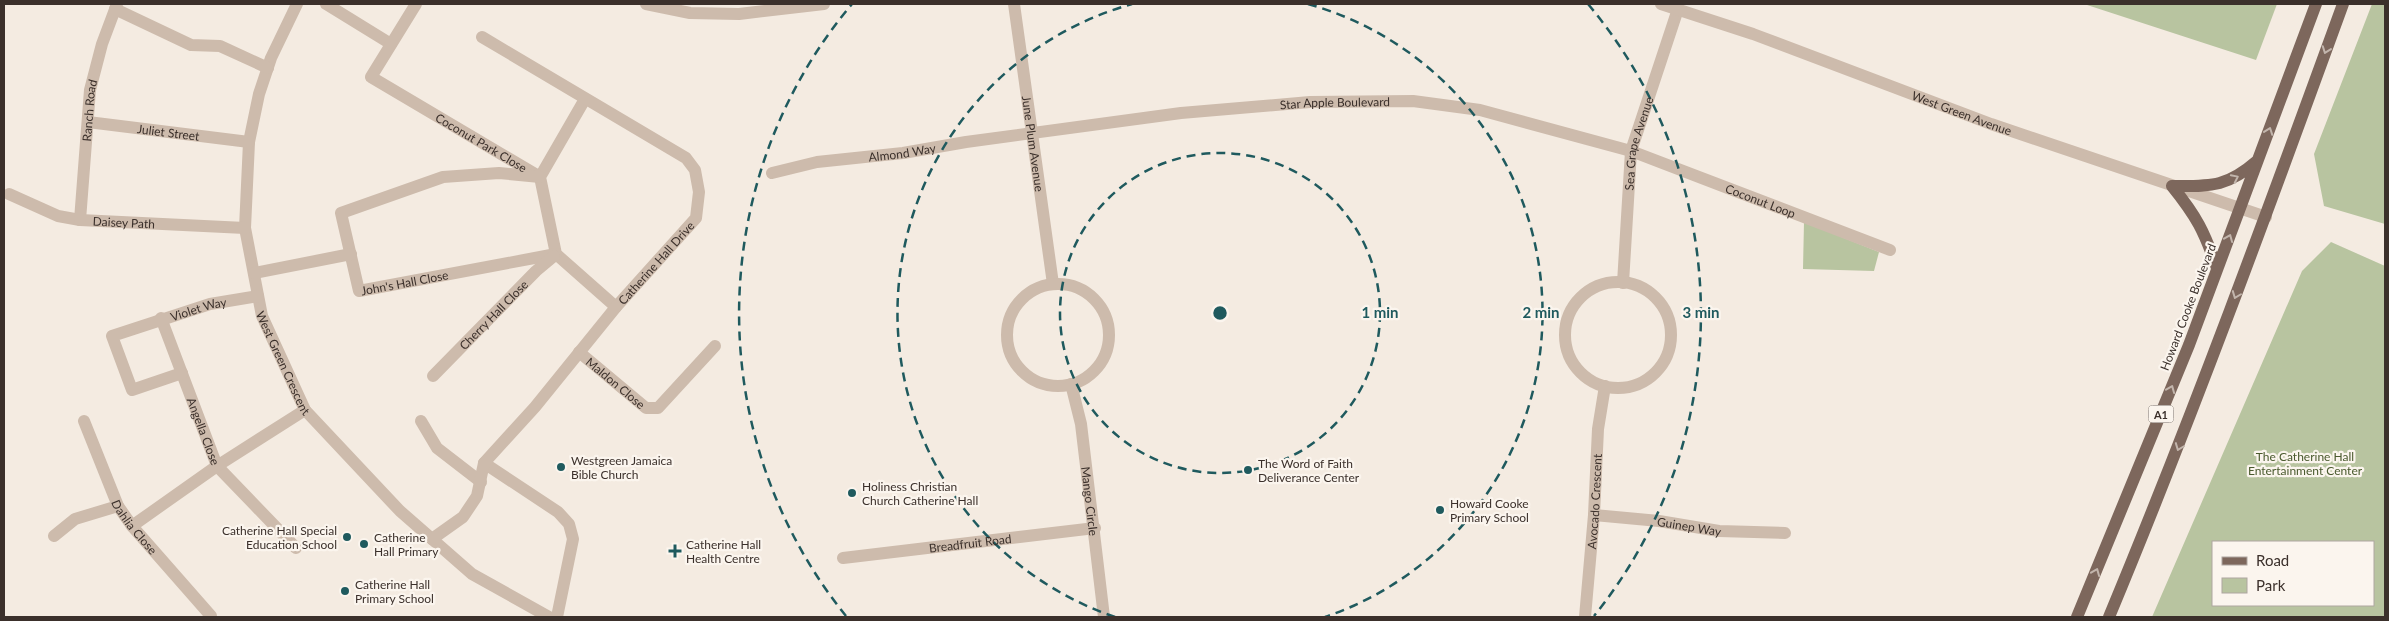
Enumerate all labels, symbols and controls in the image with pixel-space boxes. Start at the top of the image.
one-way arrow [2322,45,2332,53]
street label: Ranch Road [79,78,100,142]
street label: West Green Avenue [1910,87,2014,138]
street label: Star Apple Boulevard [1279,94,1390,112]
street label: June Plum Avenue [1019,95,1048,193]
street label: Sea Grape Avenue [1621,95,1656,191]
street label: Coconut Park Close [433,109,530,175]
street label: Juliet Street [136,121,201,143]
one-way arrow [2263,127,2273,136]
street label: Almond Way [868,140,938,164]
one-way arrow [2230,173,2239,184]
street label: Coconut Loop [1723,180,1798,221]
street label: Daisey Path [92,213,155,231]
street label: Catherine Hall Drive [614,218,697,308]
one-way arrow [2223,234,2233,243]
street label: Howard Cooke Boulevard [2157,241,2219,373]
street label: John's Hall Close [360,267,450,298]
street label: Cherry Hall Close [456,277,531,353]
one-way arrow [2232,291,2242,299]
street label: Violet Way [168,294,228,324]
text: 1 min [1361,303,1399,321]
text: 2 min [1522,303,1560,321]
text: 3 min [1682,303,1720,321]
centre of rings [1211,304,1229,322]
street label: West Green Crescent [253,308,314,419]
street label: Maldon Close [583,354,648,412]
one-way arrow [2165,386,2175,394]
street label: Angella Close [184,395,223,467]
road number: A1 [2148,406,2174,422]
one-way arrow [2175,443,2185,451]
park label: The Catherine Hall Entertainment Center [2248,449,2363,478]
place label: Westgreen Jamaica Bible Church [571,453,672,482]
street label: Avocado Crescent [1584,453,1604,550]
place label: The Word of Faith Deliverance Center [1258,456,1360,485]
marker: Westgreen Jamaica Bible Church [555,461,567,473]
marker: The Word of Faith Deliverance Center [1242,464,1254,476]
street label: Mango Circle [1079,466,1102,537]
place label: Holiness Christian Church Catherine Hall [862,479,978,508]
marker: Holiness Christian Church Catherine Hall [846,487,858,499]
place label: Howard Cooke Primary School [1450,496,1529,525]
street label: Dahlia Close [109,497,161,557]
marker: Howard Cooke Primary School [1434,504,1446,516]
street label: Guinep Way [1656,513,1723,539]
place label: Catherine Hall Special Education School [222,523,337,552]
place label: Catherine Hall Primary [374,530,439,559]
marker: Catherine Hall Special Education School [341,531,353,543]
street label: Breadfruit Road [928,531,1012,555]
place label: Catherine Hall Health Centre [686,537,761,566]
marker: Catherine Hall Primary [358,538,370,550]
legend [2212,541,2374,606]
marker: Catherine Hall Health Centre [668,544,682,558]
text: Road [2256,551,2289,569]
one-way arrow [2089,568,2100,577]
text: Park [2256,576,2286,594]
place label: Catherine Hall Primary School [355,577,434,606]
marker: Catherine Hall Primary School [339,585,351,597]

